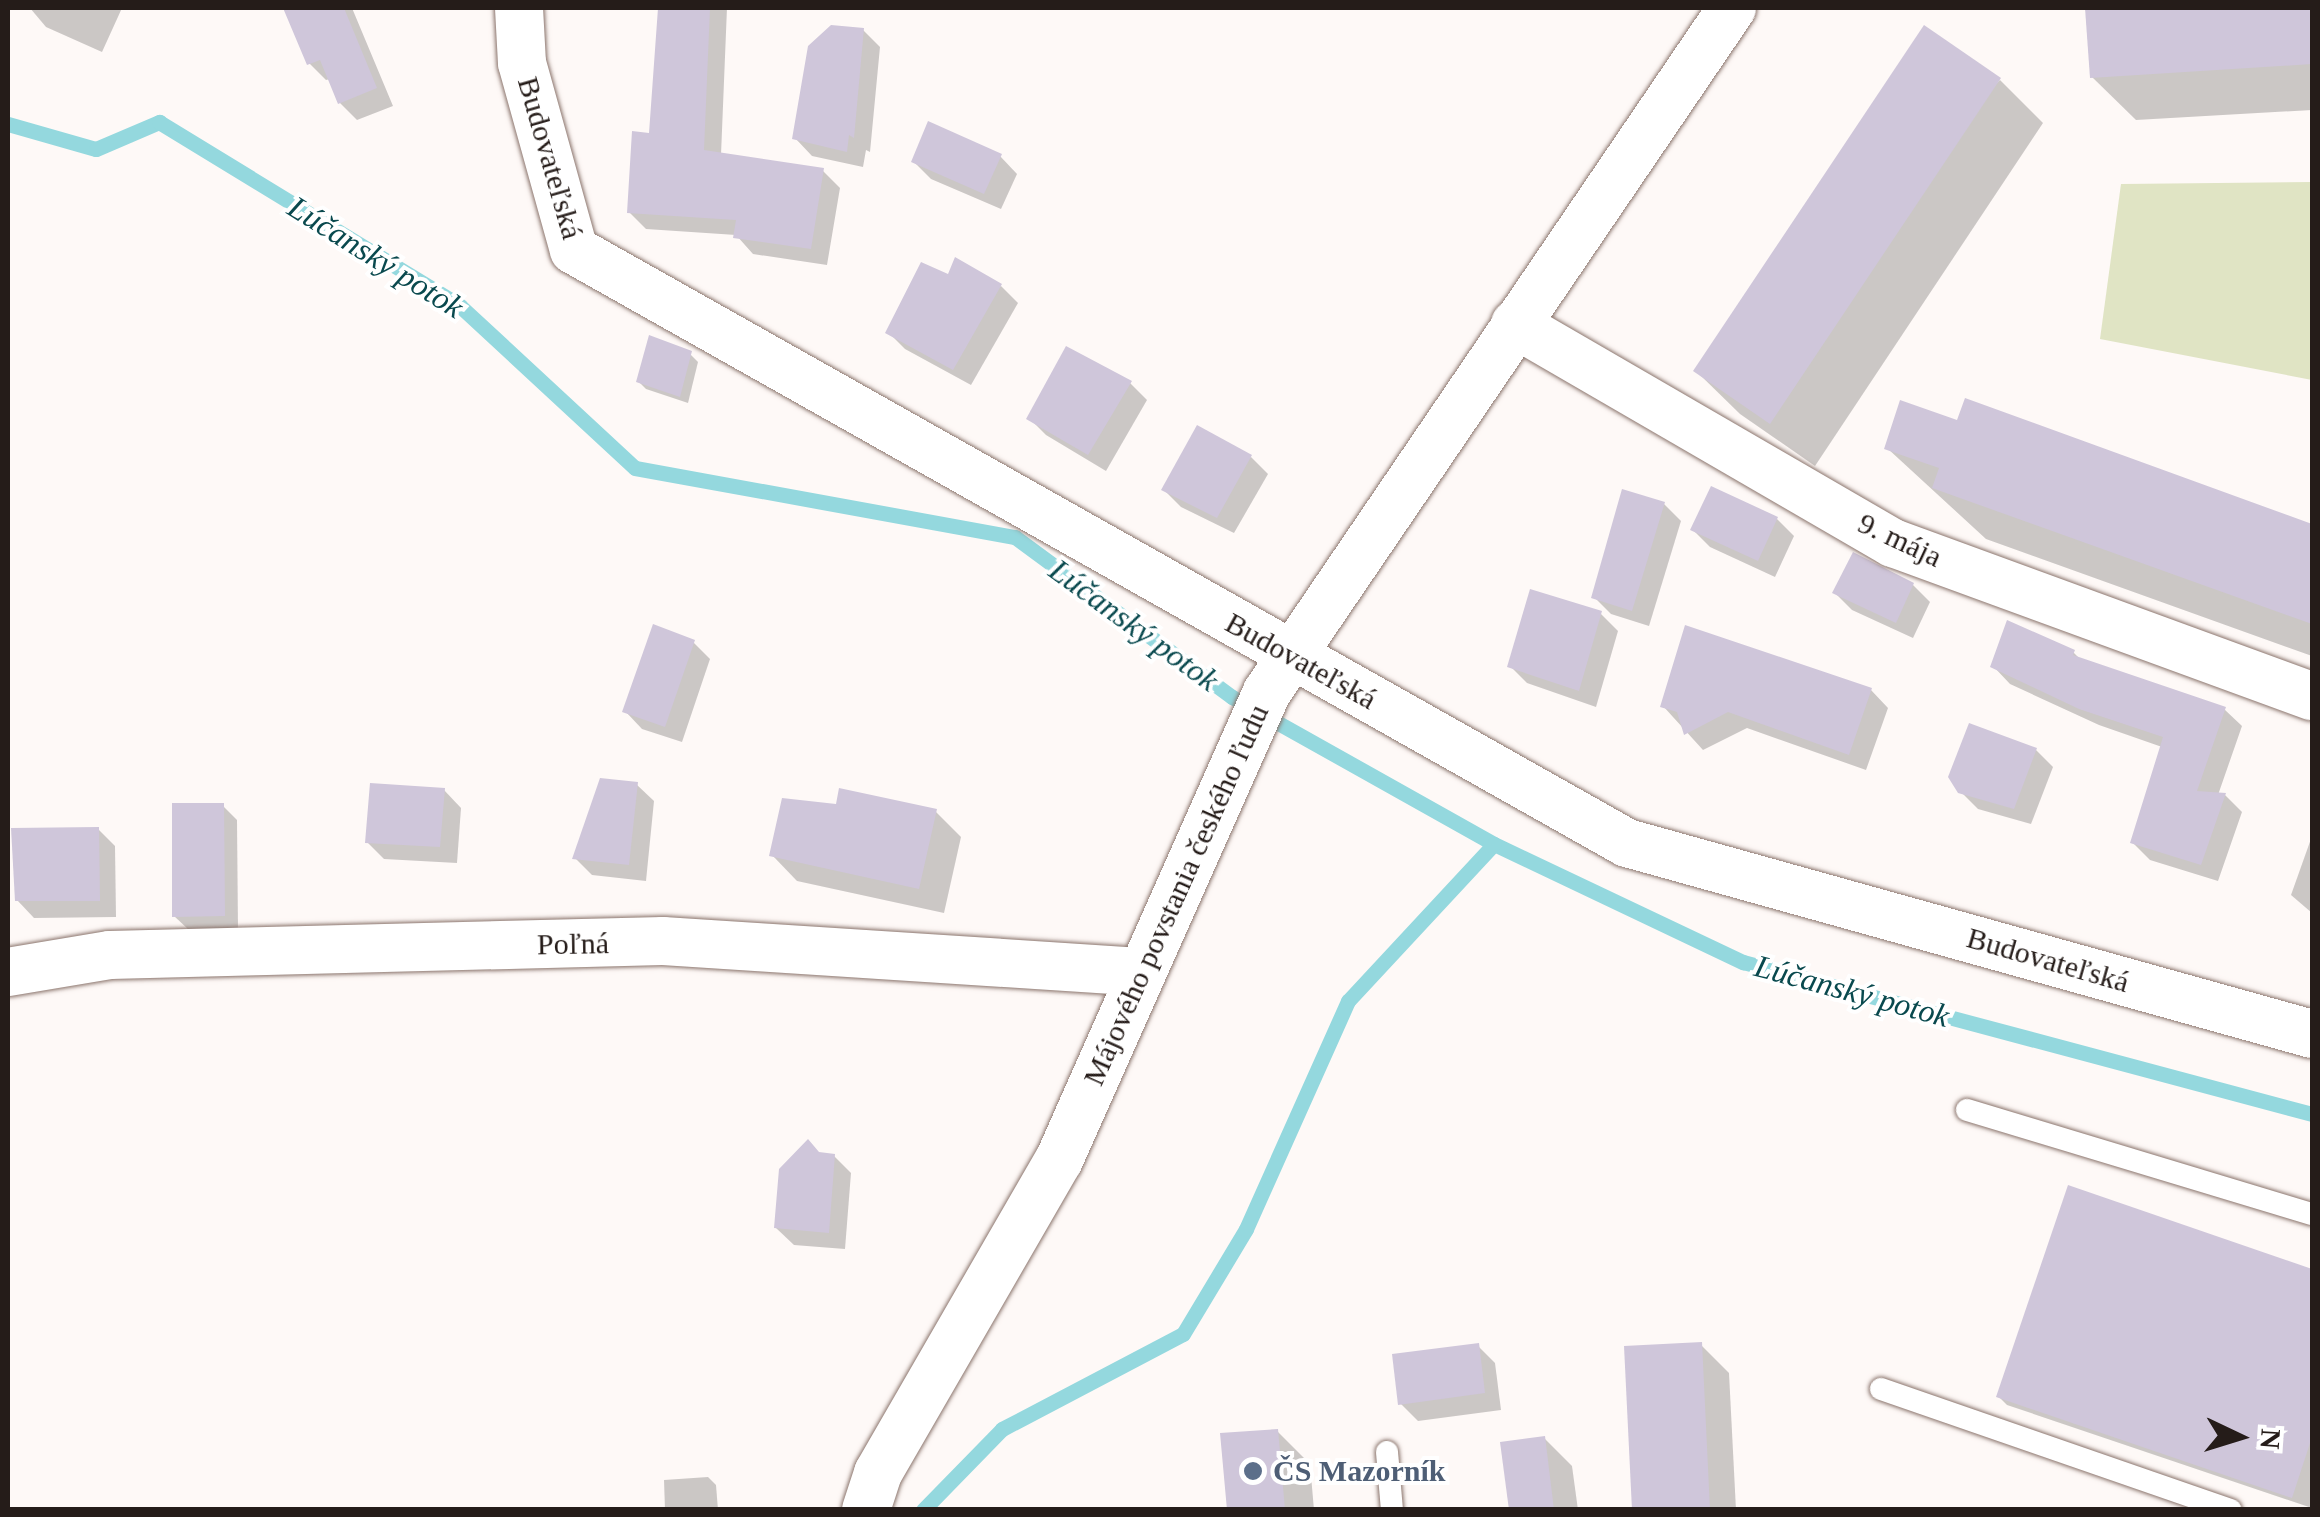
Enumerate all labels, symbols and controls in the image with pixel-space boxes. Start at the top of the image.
street label: Budovateľská [510,73,590,243]
water label: Lúčanský potok [281,188,471,326]
street label: 9. mája [1852,505,1948,575]
water label: Lúčanský potok [1042,551,1226,699]
street label: Budovateľská [1219,605,1383,717]
street label: Májového povstania českého ľudu [1076,699,1276,1091]
street label: Budovateľská [1963,920,2133,1000]
street label: Poľná [537,925,609,963]
water label: Lúčanský potok [1750,947,1954,1035]
north arrow [2190,1387,2290,1487]
text: N [2254,1428,2287,1450]
place label: ČS Mazorník [1273,1453,1446,1489]
marker: ČS Mazorník [1242,1460,1264,1482]

